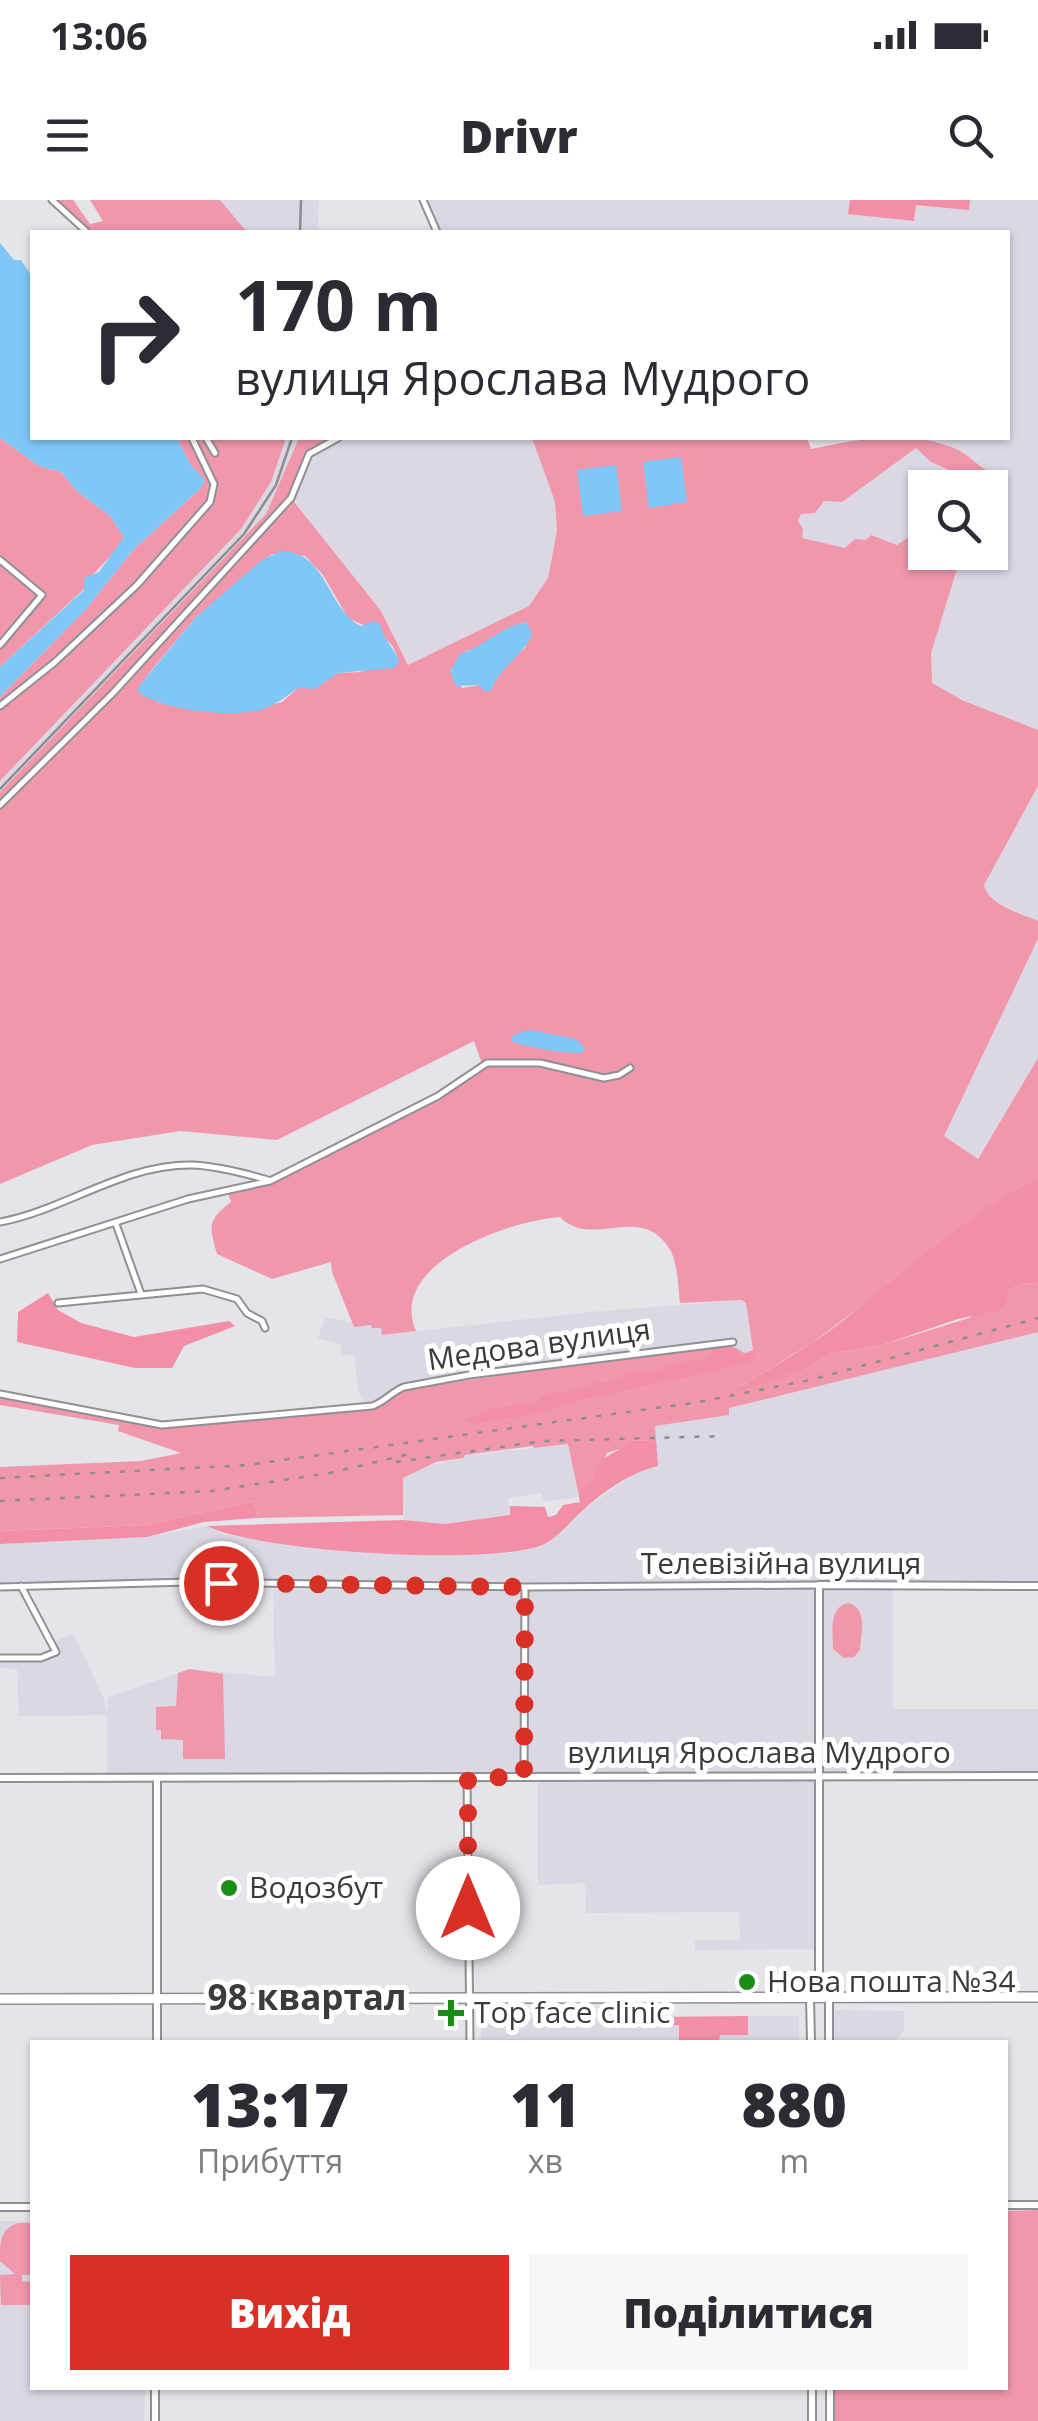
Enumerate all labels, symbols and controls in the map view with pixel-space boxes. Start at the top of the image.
text: 13:06 [50,9,148,61]
text: Drivr [460,105,578,166]
icon: menu [40,108,95,163]
icon: search [943,108,998,163]
text: 170 m [235,256,442,352]
icon: right [70,270,200,400]
text: вулиця Ярослава Мудрого [235,347,810,408]
map controls [908,470,1008,570]
button: search [908,470,1008,570]
street label: Медова вулиця [425,1308,653,1379]
pin [179,1541,264,1626]
street label: Телевізійна вулиця [641,1542,921,1583]
icon: arrive [194,1556,249,1611]
street label: вулиця Ярослава Мудрого [567,1731,951,1772]
position arrow [416,1856,520,1960]
place label: Водозбут [249,1866,383,1907]
marker: Водозбут [218,1877,240,1899]
place label: Нова пошта №34 [767,1960,1016,2001]
marker: Нова пошта №34 [736,1971,758,1993]
district label: 98 квартал [207,1973,407,2020]
place label: Top face clinic [474,1991,670,2032]
marker: Top face clinic [438,2000,464,2026]
text: 13:17 [191,2063,349,2145]
text: 11 [510,2063,580,2145]
text: 880 [741,2063,847,2145]
text: Прибуття [197,2139,343,2182]
text: хв [528,2139,563,2182]
text: m [779,2139,809,2182]
button: Вихід [70,2255,509,2370]
button: Поділитися [529,2255,968,2370]

